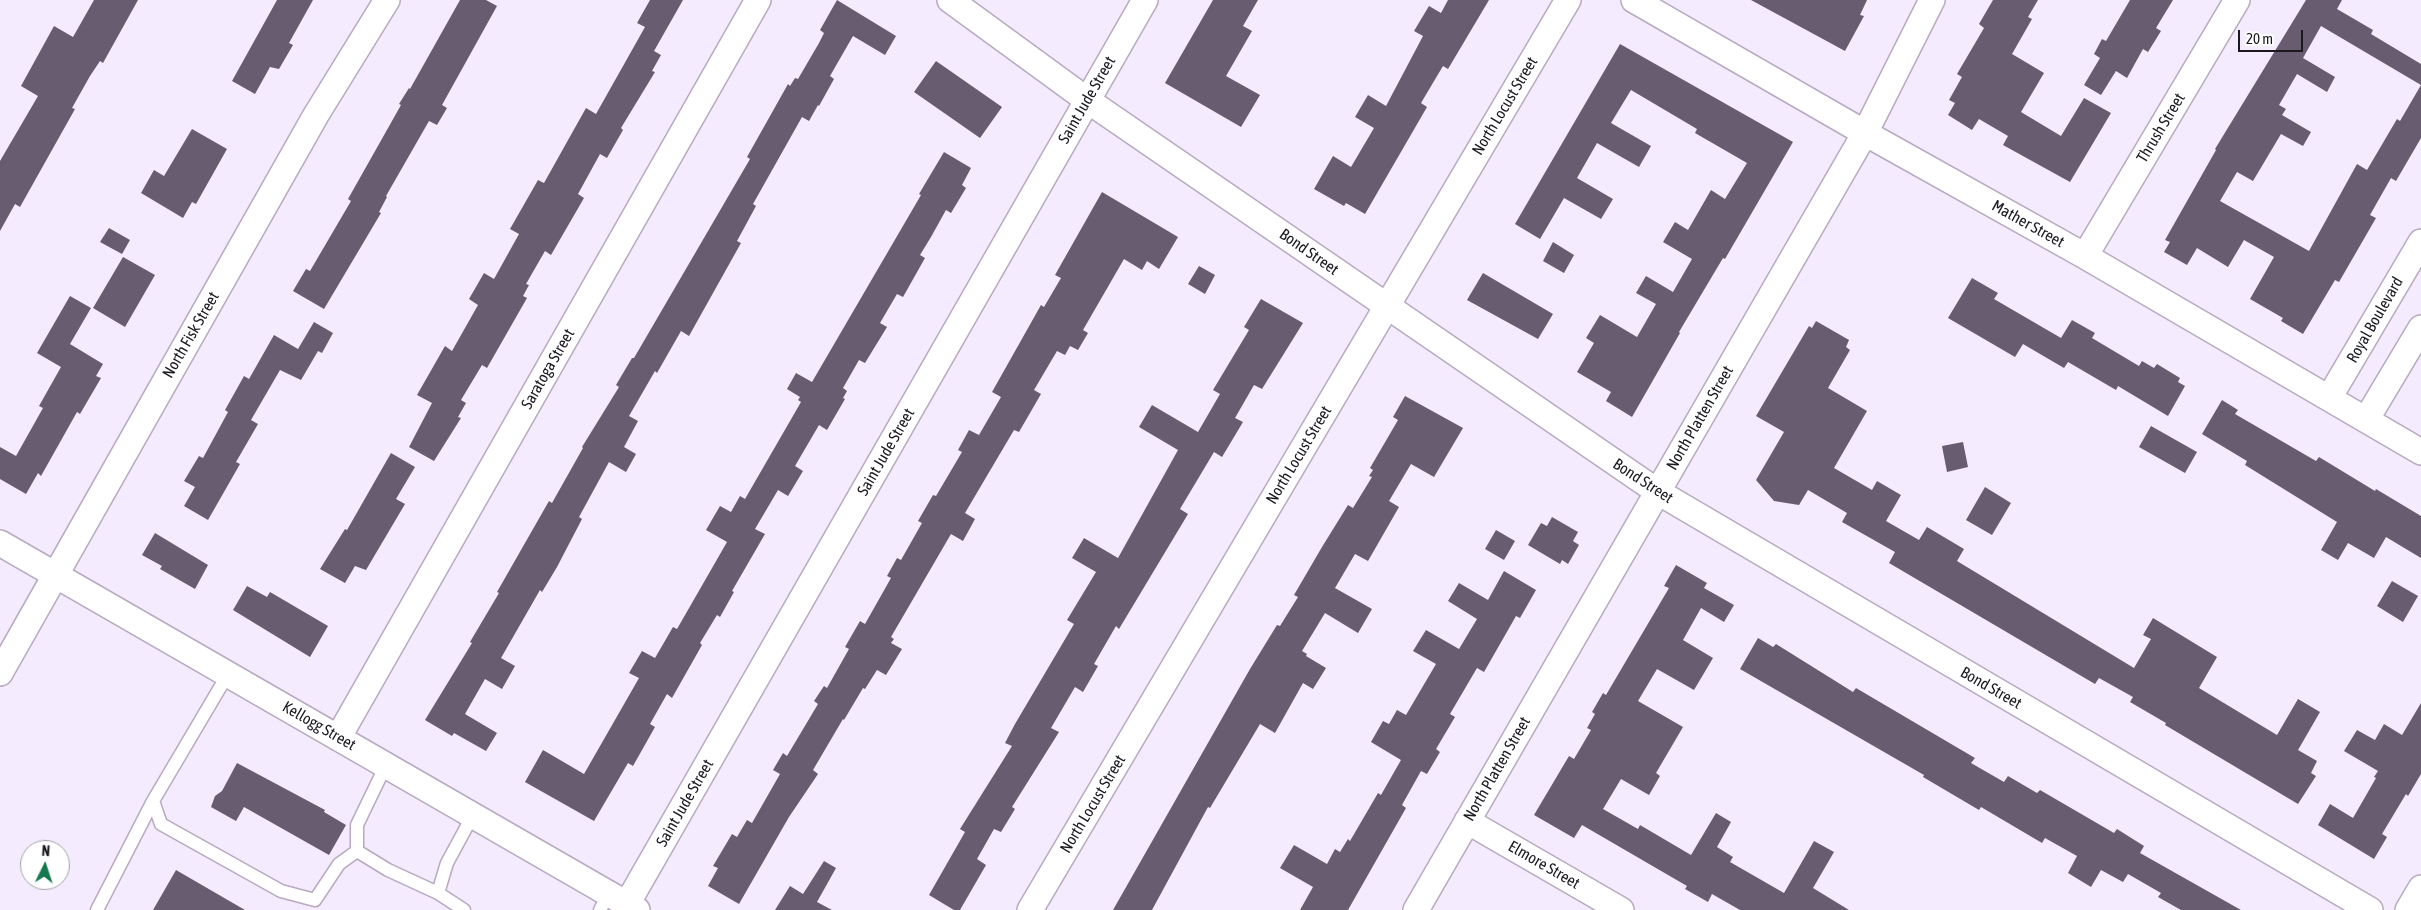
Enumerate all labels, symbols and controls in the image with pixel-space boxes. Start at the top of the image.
scale bar [2241,20,2306,52]
text: 20 m [2246,30,2273,47]
street label: Saint Jude Street [1054,53,1120,147]
street label: North Locust Street [1468,53,1542,159]
street label: Thrush Street [2133,90,2189,166]
street label: Mather Street [1988,196,2068,252]
street label: Bond Street [1276,225,1342,279]
street label: Royal Boulevard [2343,274,2407,366]
street label: North Fisk Street [159,289,223,381]
street label: Saratoga Street [517,326,579,412]
street label: North Platten Street [1662,363,1738,473]
street label: North Locust Street [1262,402,1336,508]
street label: Saint Jude Street [853,405,919,499]
street label: Bond Street [1609,455,1677,507]
street label: Bond Street [1957,663,2025,713]
street label: Kellogg Street [279,697,359,755]
street label: North Platten Street [1459,714,1535,824]
street label: North Locust Street [1056,751,1130,857]
street label: Saint Jude Street [652,756,718,850]
street label: Elmore Street [1505,837,1583,893]
north arrow [20,840,70,890]
text: N [41,843,51,859]

